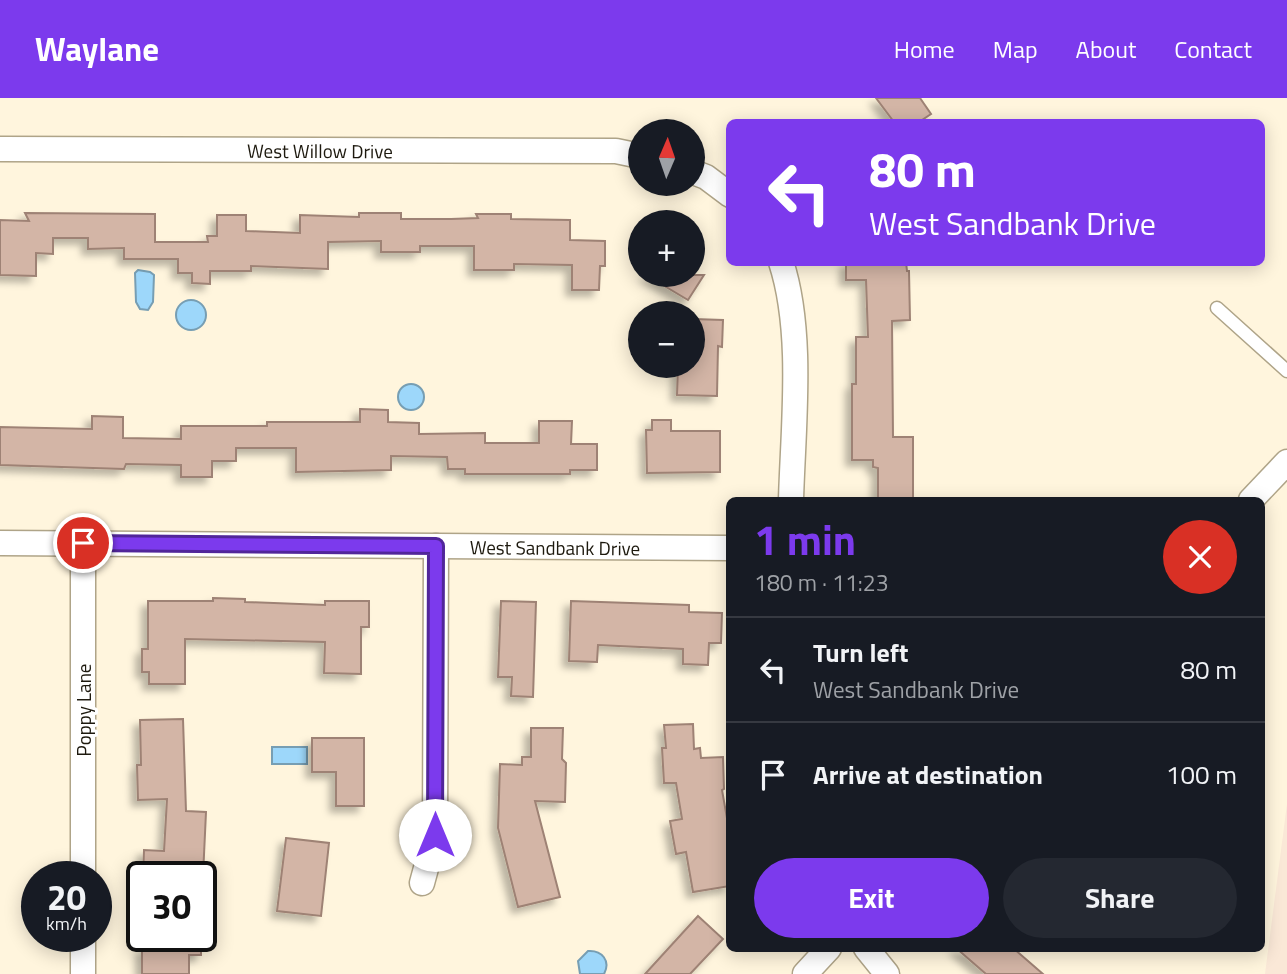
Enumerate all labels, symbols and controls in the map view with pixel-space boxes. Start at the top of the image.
text: Waylane [35,24,159,74]
text: Home [894,31,955,67]
text: Map [993,31,1038,67]
text: About [1076,31,1136,67]
text: Contact [1174,31,1252,67]
north arrow [628,119,705,196]
map controls [628,119,705,378]
text: 80 m [869,131,976,206]
street label: West Willow Drive [247,135,393,165]
icon: left [754,147,845,238]
text: West Sandbank Drive [869,199,1156,247]
button: + [628,210,705,287]
button: − [628,301,705,378]
text: 1 min [754,507,856,571]
pin [53,513,113,573]
button: close [1163,520,1237,594]
icon: arrive [64,524,102,562]
street label: West Sandbank Drive [470,532,640,562]
text: 180 m · 11:23 [754,565,889,600]
text: Turn left [813,633,908,672]
text: 80 m [1180,650,1237,689]
icon: left [754,651,792,689]
street label: Poppy Lane [69,664,98,756]
text: West Sandbank Drive [813,672,1019,707]
text: Arrive at destination [813,755,1043,794]
text: 100 m [1166,755,1237,794]
icon: arrive [754,756,792,794]
position arrow [398,798,472,872]
button: Exit [754,858,989,938]
button: Share [1003,858,1237,938]
speed limit sign: 30 [126,861,217,952]
text: 20 [47,870,86,924]
text: km/h [46,910,87,937]

